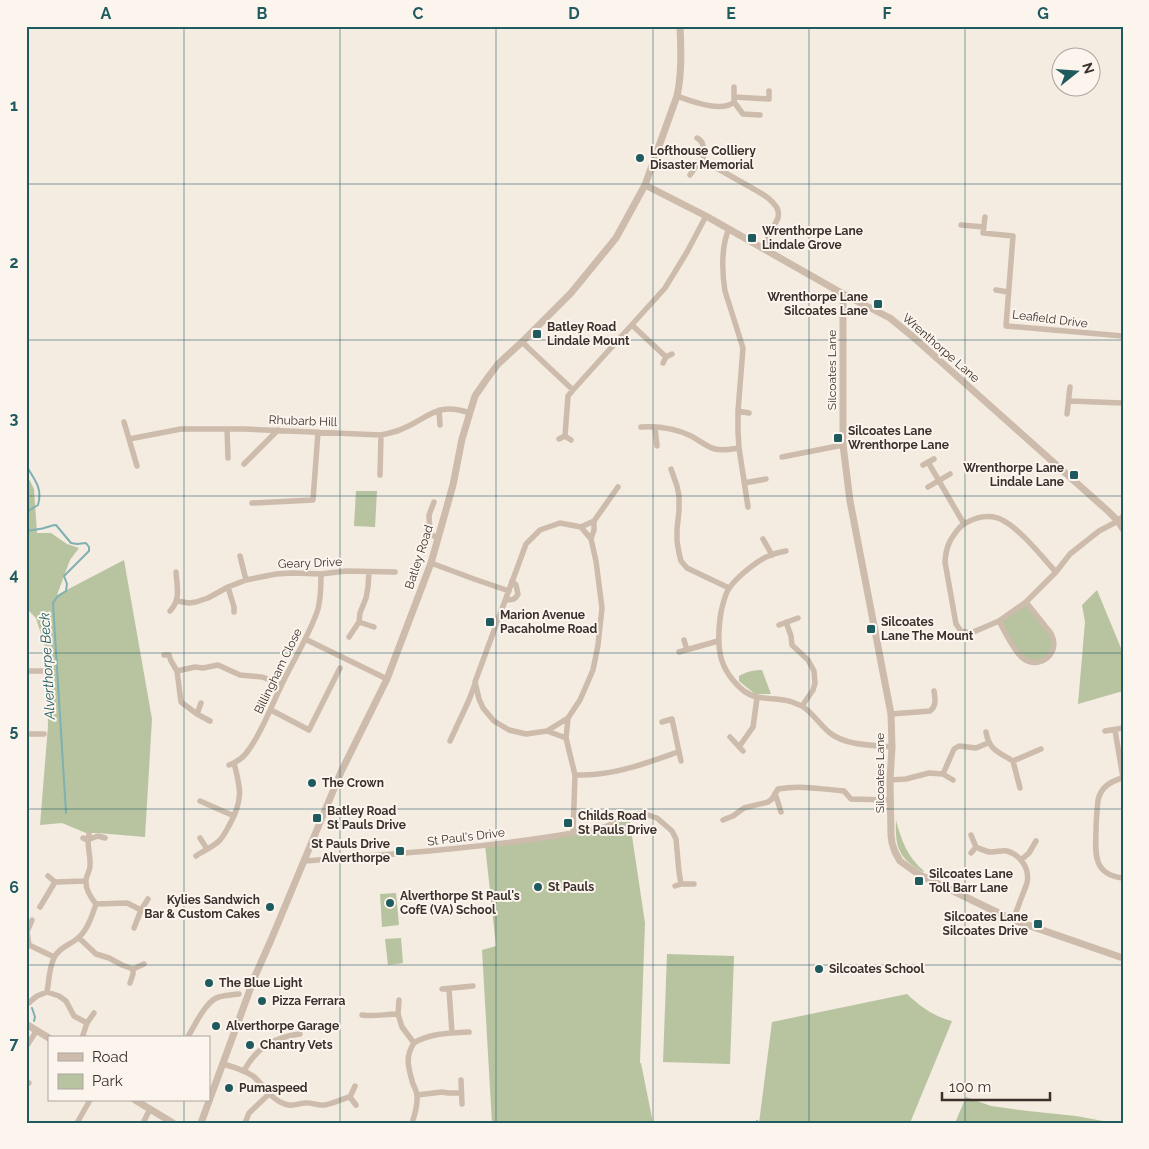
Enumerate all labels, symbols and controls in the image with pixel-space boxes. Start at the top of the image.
text: A [101,4,112,23]
text: B [257,4,268,23]
text: C [413,4,424,23]
text: D [568,4,580,23]
text: E [726,4,736,23]
text: F [882,4,892,23]
text: G [1037,4,1049,23]
north arrow [1052,48,1102,98]
text: N [1079,61,1098,76]
text: 1 [10,96,18,115]
place label: Lofthouse Colliery Disaster Memorial [650,144,756,172]
marker: Lofthouse Colliery Disaster Memorial [634,152,646,164]
place label: Wrenthorpe Lane Lindale Grove [762,224,863,252]
marker: Wrenthorpe Lane Lindale Grove [746,232,758,244]
text: 2 [9,253,19,272]
place label: Wrenthorpe Lane Silcoates Lane [767,290,868,318]
marker: Wrenthorpe Lane Silcoates Lane [872,298,884,310]
street label: Leafield Drive [1011,307,1089,331]
street label: Wrenthorpe Lane [900,311,982,385]
place label: Batley Road Lindale Mount [547,320,630,348]
marker: Batley Road Lindale Mount [531,328,543,340]
street label: Silcoates Lane [825,330,839,410]
text: 3 [10,409,19,428]
street label: Rhubarb Hill [269,413,338,429]
place label: Silcoates Lane Wrenthorpe Lane [848,424,949,452]
marker: Silcoates Lane Wrenthorpe Lane [832,432,844,444]
place label: Wrenthorpe Lane Lindale Lane [963,461,1064,489]
marker: Wrenthorpe Lane Lindale Lane [1068,469,1080,481]
street label: Batley Road [402,523,436,591]
street label: Geary Drive [278,555,342,571]
text: 4 [9,565,19,584]
place label: Marion Avenue Pacaholme Road [500,608,597,636]
water label: Alverthorpe Beck [36,612,58,721]
place label: Silcoates Lane The Mount [881,615,974,643]
marker: Marion Avenue Pacaholme Road [484,616,496,628]
marker: Silcoates Lane The Mount [865,623,877,635]
street label: Billingham Close [251,626,305,716]
text: 5 [10,721,19,740]
street label: Silcoates Lane [873,733,887,813]
place label: The Crown [322,776,384,790]
marker: The Crown [306,777,318,789]
place label: Batley Road St Pauls Drive [327,804,406,832]
place label: Childs Road St Pauls Drive [578,809,657,837]
marker: Batley Road St Pauls Drive [311,812,323,824]
marker: Childs Road St Pauls Drive [562,817,574,829]
street label: St Paul's Drive [426,825,506,849]
place label: St Pauls Drive Alverthorpe [311,837,390,865]
marker: St Pauls Drive Alverthorpe [394,845,406,857]
place label: Silcoates Lane Toll Barr Lane [929,867,1013,895]
marker: Silcoates Lane Toll Barr Lane [913,875,925,887]
text: 6 [9,878,19,897]
place label: St Pauls [548,880,594,894]
marker: St Pauls [532,881,544,893]
place label: Alverthorpe St Paul's CofE (VA) School [400,889,520,917]
place label: Kylies Sandwich Bar & Custom Cakes [144,893,260,921]
marker: Alverthorpe St Paul's CofE (VA) School [384,897,396,909]
marker: Kylies Sandwich Bar & Custom Cakes [264,901,276,913]
place label: Silcoates Lane Silcoates Drive [943,910,1028,938]
marker: Silcoates Lane Silcoates Drive [1032,918,1044,930]
place label: Silcoates School [829,962,924,976]
marker: Silcoates School [813,963,825,975]
place label: The Blue Light [219,976,303,990]
marker: The Blue Light [203,977,215,989]
place label: Pizza Ferrara [272,994,346,1008]
marker: Pizza Ferrara [256,995,268,1007]
place label: Alverthorpe Garage [226,1019,339,1033]
marker: Alverthorpe Garage [210,1020,222,1032]
text: 7 [10,1034,19,1053]
legend [48,1036,210,1102]
place label: Chantry Vets [260,1038,333,1052]
marker: Chantry Vets [244,1039,256,1051]
text: Road [92,1048,128,1066]
scale bar [942,1069,1049,1101]
text: Park [92,1072,123,1090]
text: 100 m [949,1078,991,1096]
place label: Pumaspeed [239,1081,308,1095]
marker: Pumaspeed [223,1082,235,1094]

